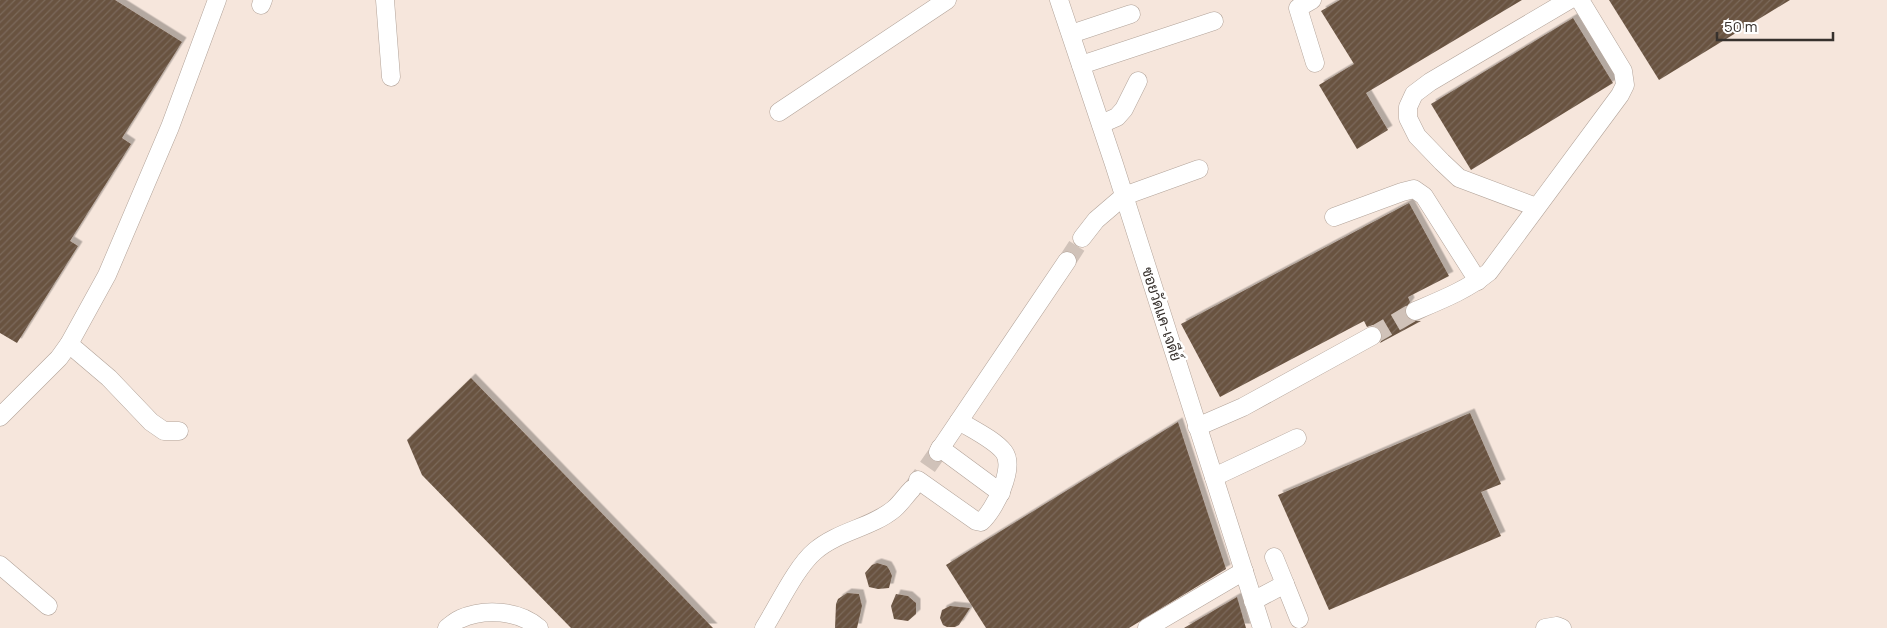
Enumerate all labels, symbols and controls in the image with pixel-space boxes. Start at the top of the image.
scale bar [1717,10,1833,42]
text: 50 m [1724,16,1758,37]
street label: ซอยวัดแค-เจดีย์ [1137,264,1187,364]

